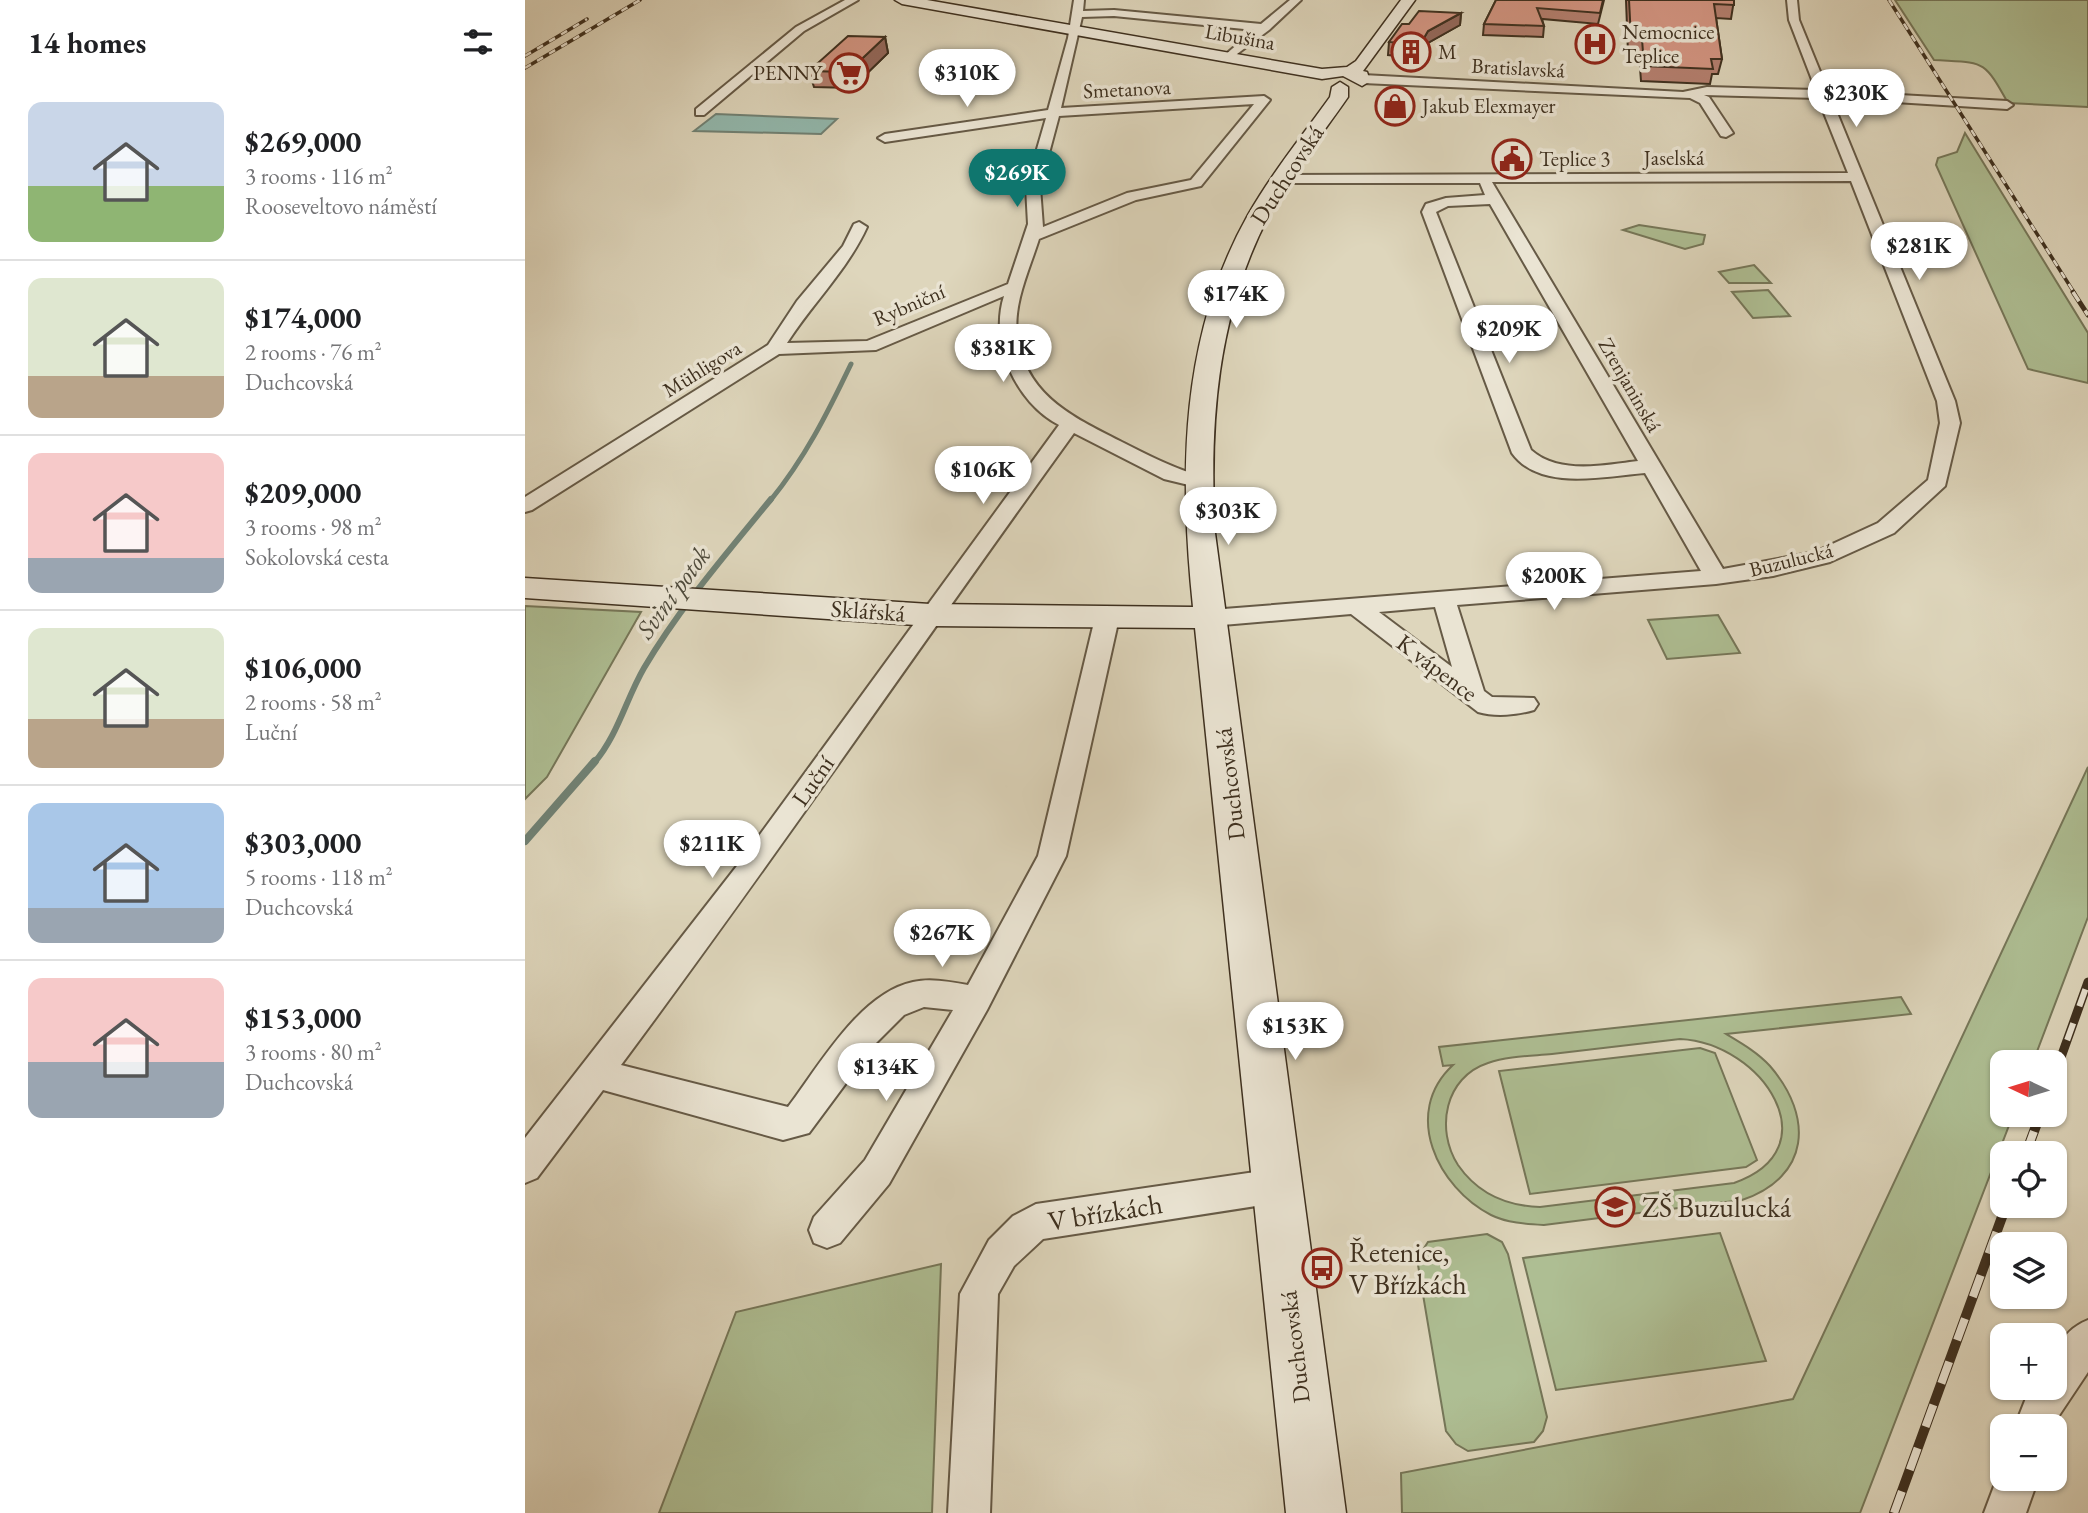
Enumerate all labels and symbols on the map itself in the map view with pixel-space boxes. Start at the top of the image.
street label: Libušina [1203,17,1278,56]
place label: Nemocnice Teplice [1622,18,1714,69]
hospital icon: Nemocnice Teplice [1574,23,1616,65]
building icon: M [1390,31,1432,73]
place label: M [1438,38,1457,65]
pin: $310K [918,50,1016,109]
supermarket icon: PENNY [828,52,870,94]
street label: Bratislavská [1471,52,1566,83]
place label: PENNY [753,59,824,86]
pin: $230K [1807,69,1905,129]
street label: Smetanova [1082,73,1172,104]
shop icon: Jakub Elexmayer [1374,85,1416,127]
place label: Jakub Elexmayer [1420,92,1556,119]
street label: Duchcovská [1243,119,1331,230]
public building icon: Teplice 3 [1491,138,1533,180]
street label: Jaselská [1642,144,1705,171]
place label: Teplice 3 [1539,145,1610,172]
pin: $269K [968,150,1066,209]
pin: $281K [1870,222,1968,282]
pin: $174K [1187,270,1285,330]
street label: Rybniční [869,277,950,332]
pin: $209K [1460,306,1558,365]
pin: $381K [954,324,1052,384]
street label: Zrenjaninská [1593,333,1669,437]
street label: Mühligova [657,334,747,403]
pin: $106K [934,447,1032,506]
pin: $303K [1179,488,1277,547]
street label: Buzulucká [1746,536,1836,583]
water label: Sviní potok [627,539,718,646]
pin: $200K [1505,552,1603,612]
street label: Sklářská [830,592,907,629]
street label: K vápence [1390,627,1484,708]
street label: Duchcovská [1207,726,1252,842]
street label: Luční [784,749,841,812]
pin: $211K [663,820,761,880]
pin: $267K [893,909,991,969]
pin: $153K [1246,1002,1344,1062]
pin: $134K [837,1044,935,1103]
north arrow [1990,1050,2067,1127]
street label: V břízkách [1045,1185,1165,1239]
school or university icon: ZŠ Buzulucká [1594,1186,1636,1228]
place label: ZŠ Buzulucká [1642,1189,1792,1225]
place label: Řetenice, V Břízkách [1349,1234,1467,1302]
bus stop icon: Řetenice, V Břízkách [1301,1247,1343,1289]
street label: Duchcovská [1272,1289,1317,1405]

